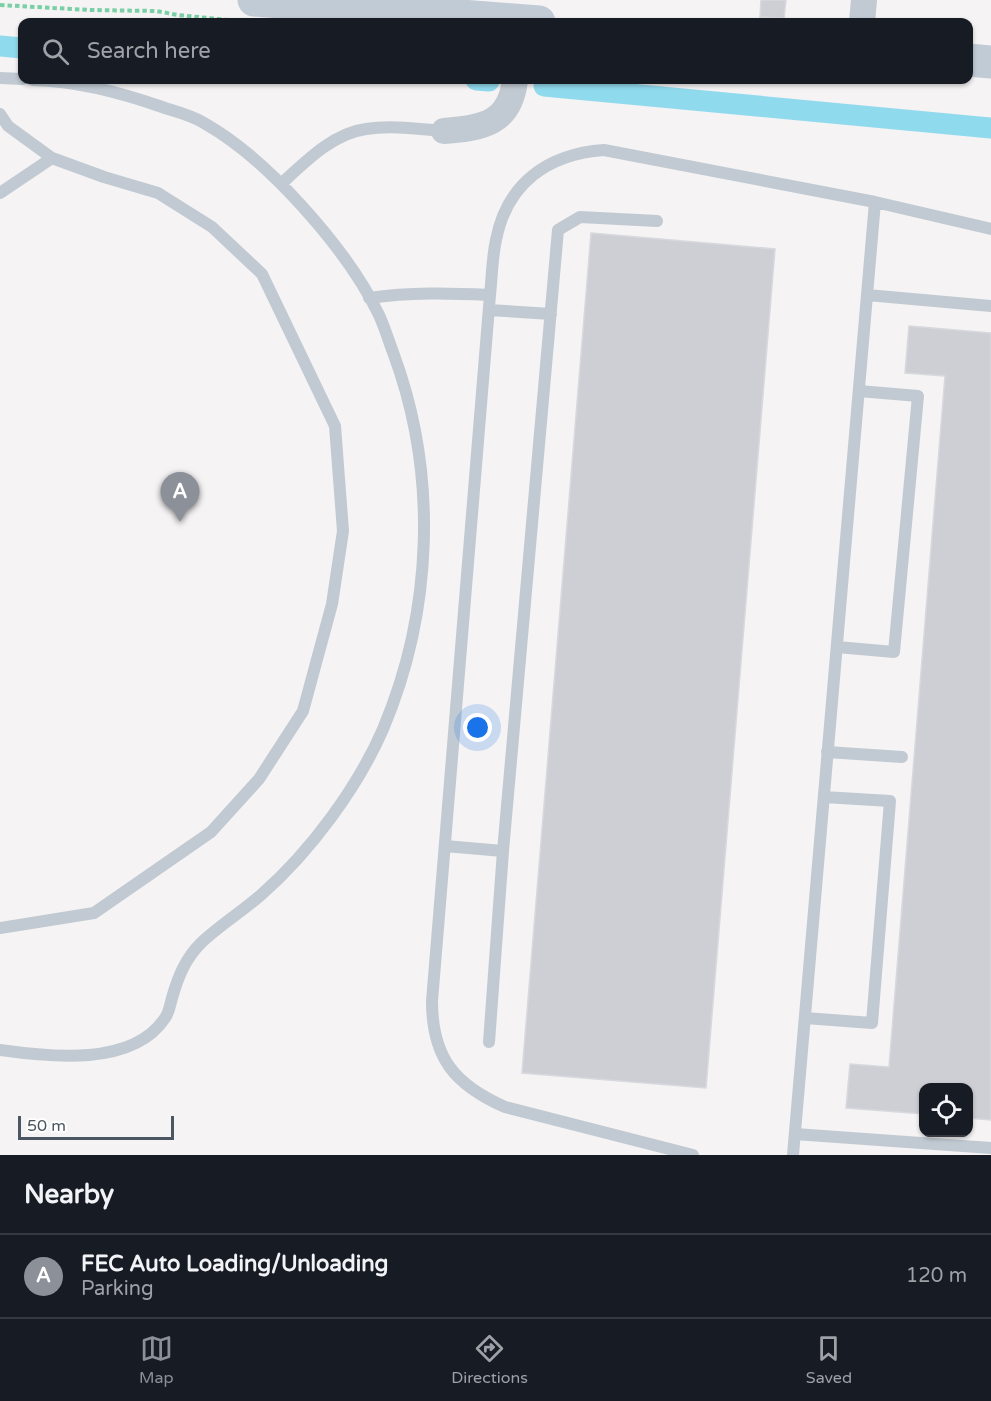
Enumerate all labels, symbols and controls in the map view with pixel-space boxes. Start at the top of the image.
search box [18,18,973,84]
icon: search [39,35,72,68]
text: Search here [87,38,211,64]
pin: A [160,472,200,522]
your location [463,713,492,742]
map controls [919,1083,973,1137]
button: locate [919,1083,973,1137]
scale bar [18,1113,174,1140]
text: 50 m [27,1116,66,1136]
text: Nearby [24,1179,114,1210]
text: FEC Auto Loading/Unloading [81,1251,388,1277]
text: A [36,1264,51,1288]
text: 120 m [906,1264,967,1288]
text: Parking [81,1277,154,1301]
tab: Map [139,1332,173,1388]
tab: Directions [451,1332,528,1388]
tab: Saved [806,1332,852,1388]

